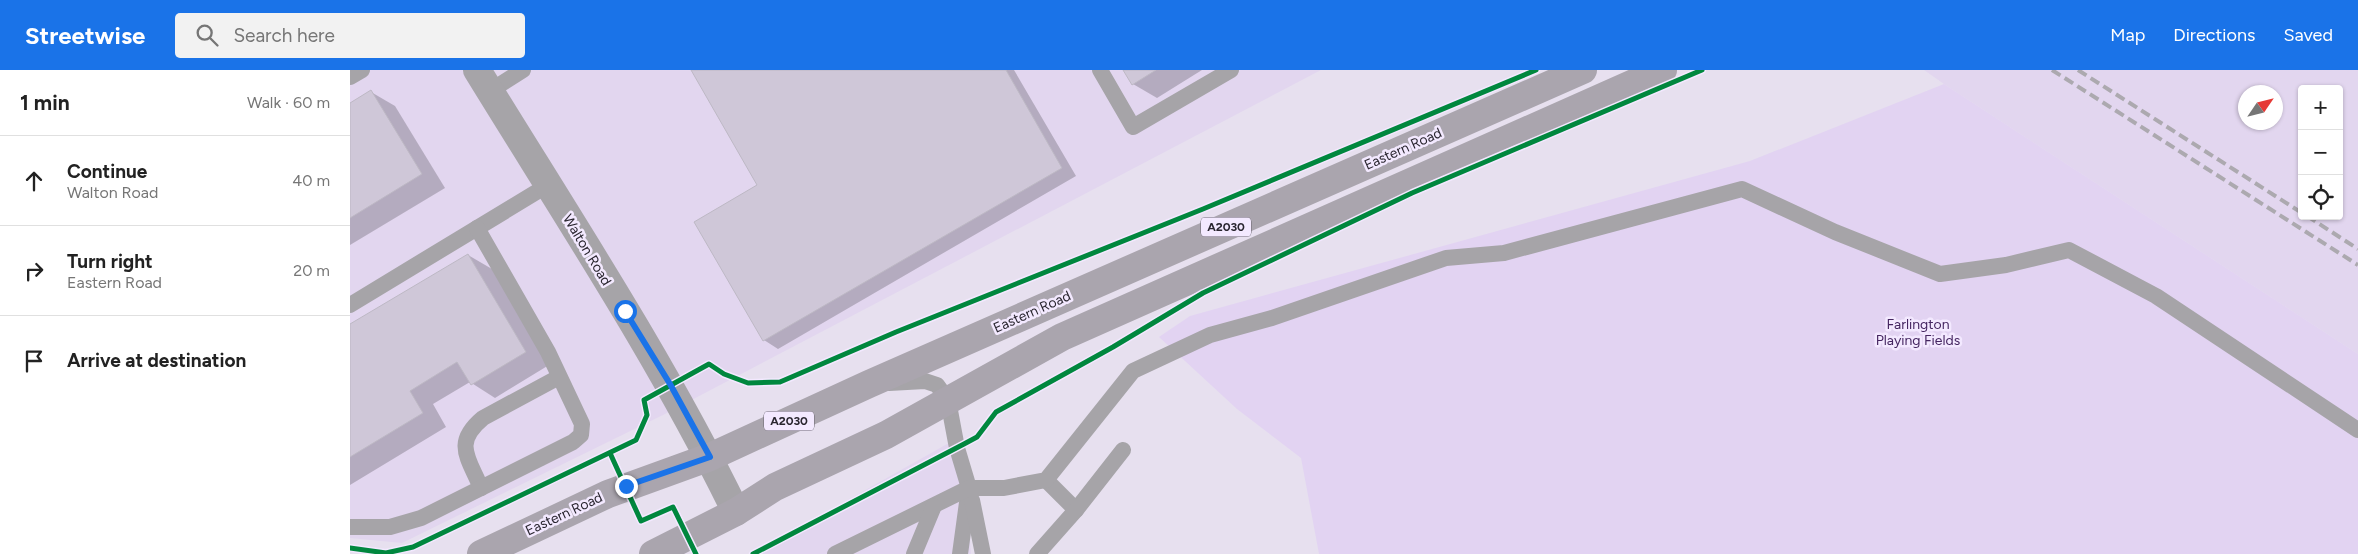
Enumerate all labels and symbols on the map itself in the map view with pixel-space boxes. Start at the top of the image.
north arrow [2238,85,2283,130]
street label: Eastern Road [1362,124,1444,174]
street label: Walton Road [559,211,615,289]
road number: A2030 [1201,218,1251,236]
street label: Eastern Road [991,287,1073,337]
route start [614,300,637,323]
park label: Farlington Playing Fields [1876,316,1960,349]
road number: A2030 [764,412,814,431]
route end [615,475,638,498]
street label: Eastern Road [523,489,605,539]

